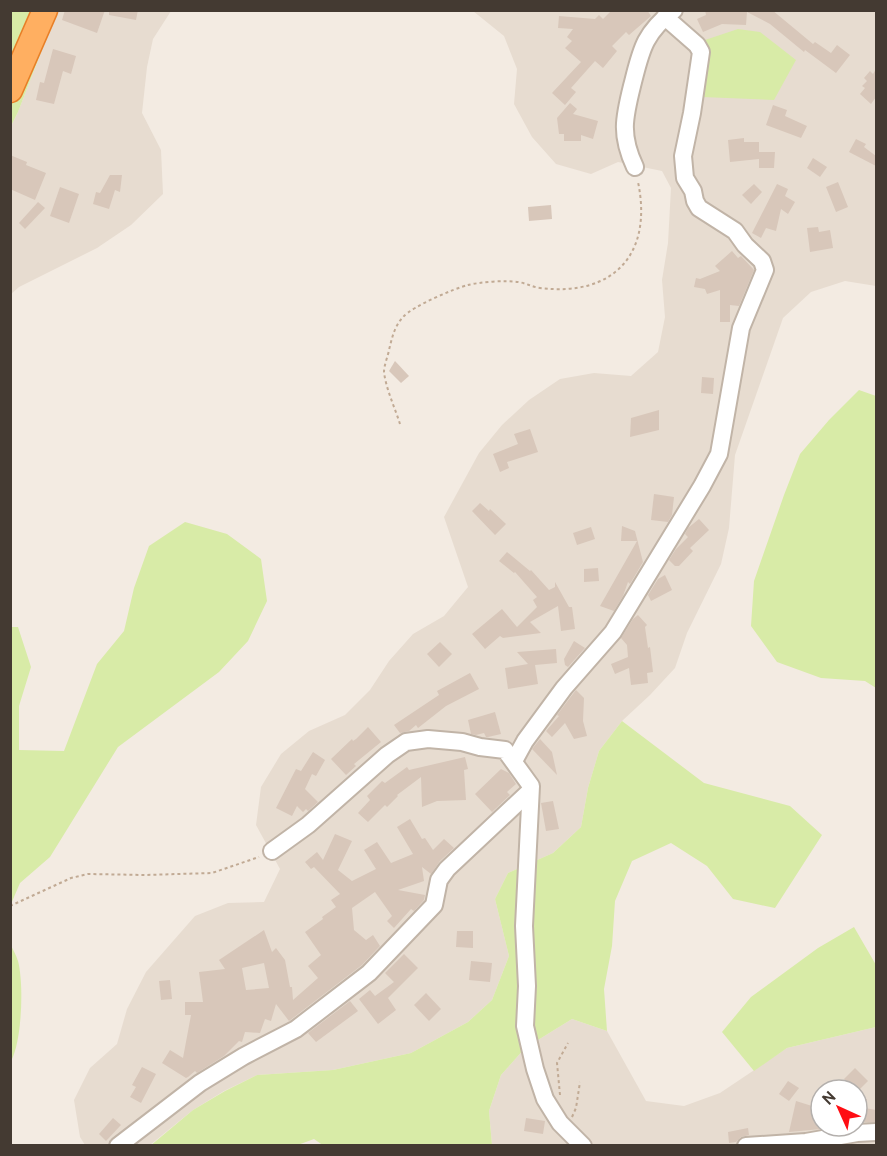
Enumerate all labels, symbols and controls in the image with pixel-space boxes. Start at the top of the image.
north arrow [809,1078,869,1138]
text: N [818,1087,839,1108]

